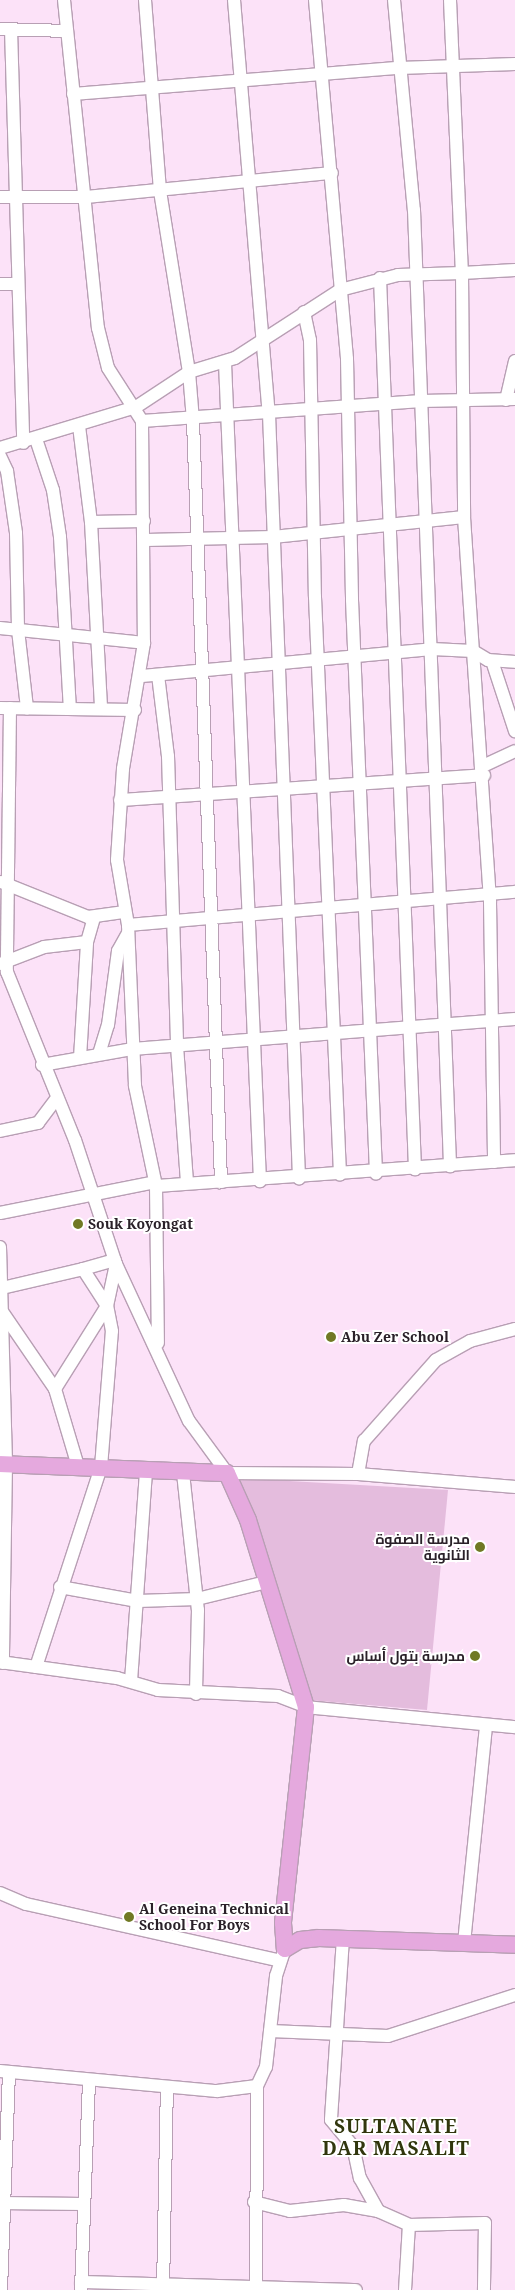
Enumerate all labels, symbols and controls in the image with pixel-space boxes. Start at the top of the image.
place label: Souk Koyongat [88,1216,193,1232]
marker: Souk Koyongat [72,1218,84,1230]
place label: Abu Zer School [341,1329,449,1345]
marker: Abu Zer School [325,1331,337,1343]
place label: مدرسة الصفوة الثانوية [376,1531,470,1564]
marker: مدرسة الصفوة الثانوية [474,1541,486,1553]
place label: مدرسة بتول أساس [346,1648,465,1664]
marker: مدرسة بتول أساس [469,1650,481,1662]
place label: Al Geneina Technical School For Boys [139,1901,289,1934]
marker: Al Geneina Technical School For Boys [123,1911,135,1923]
district label: SULTANATE DAR MASALIT [321,2116,471,2160]

